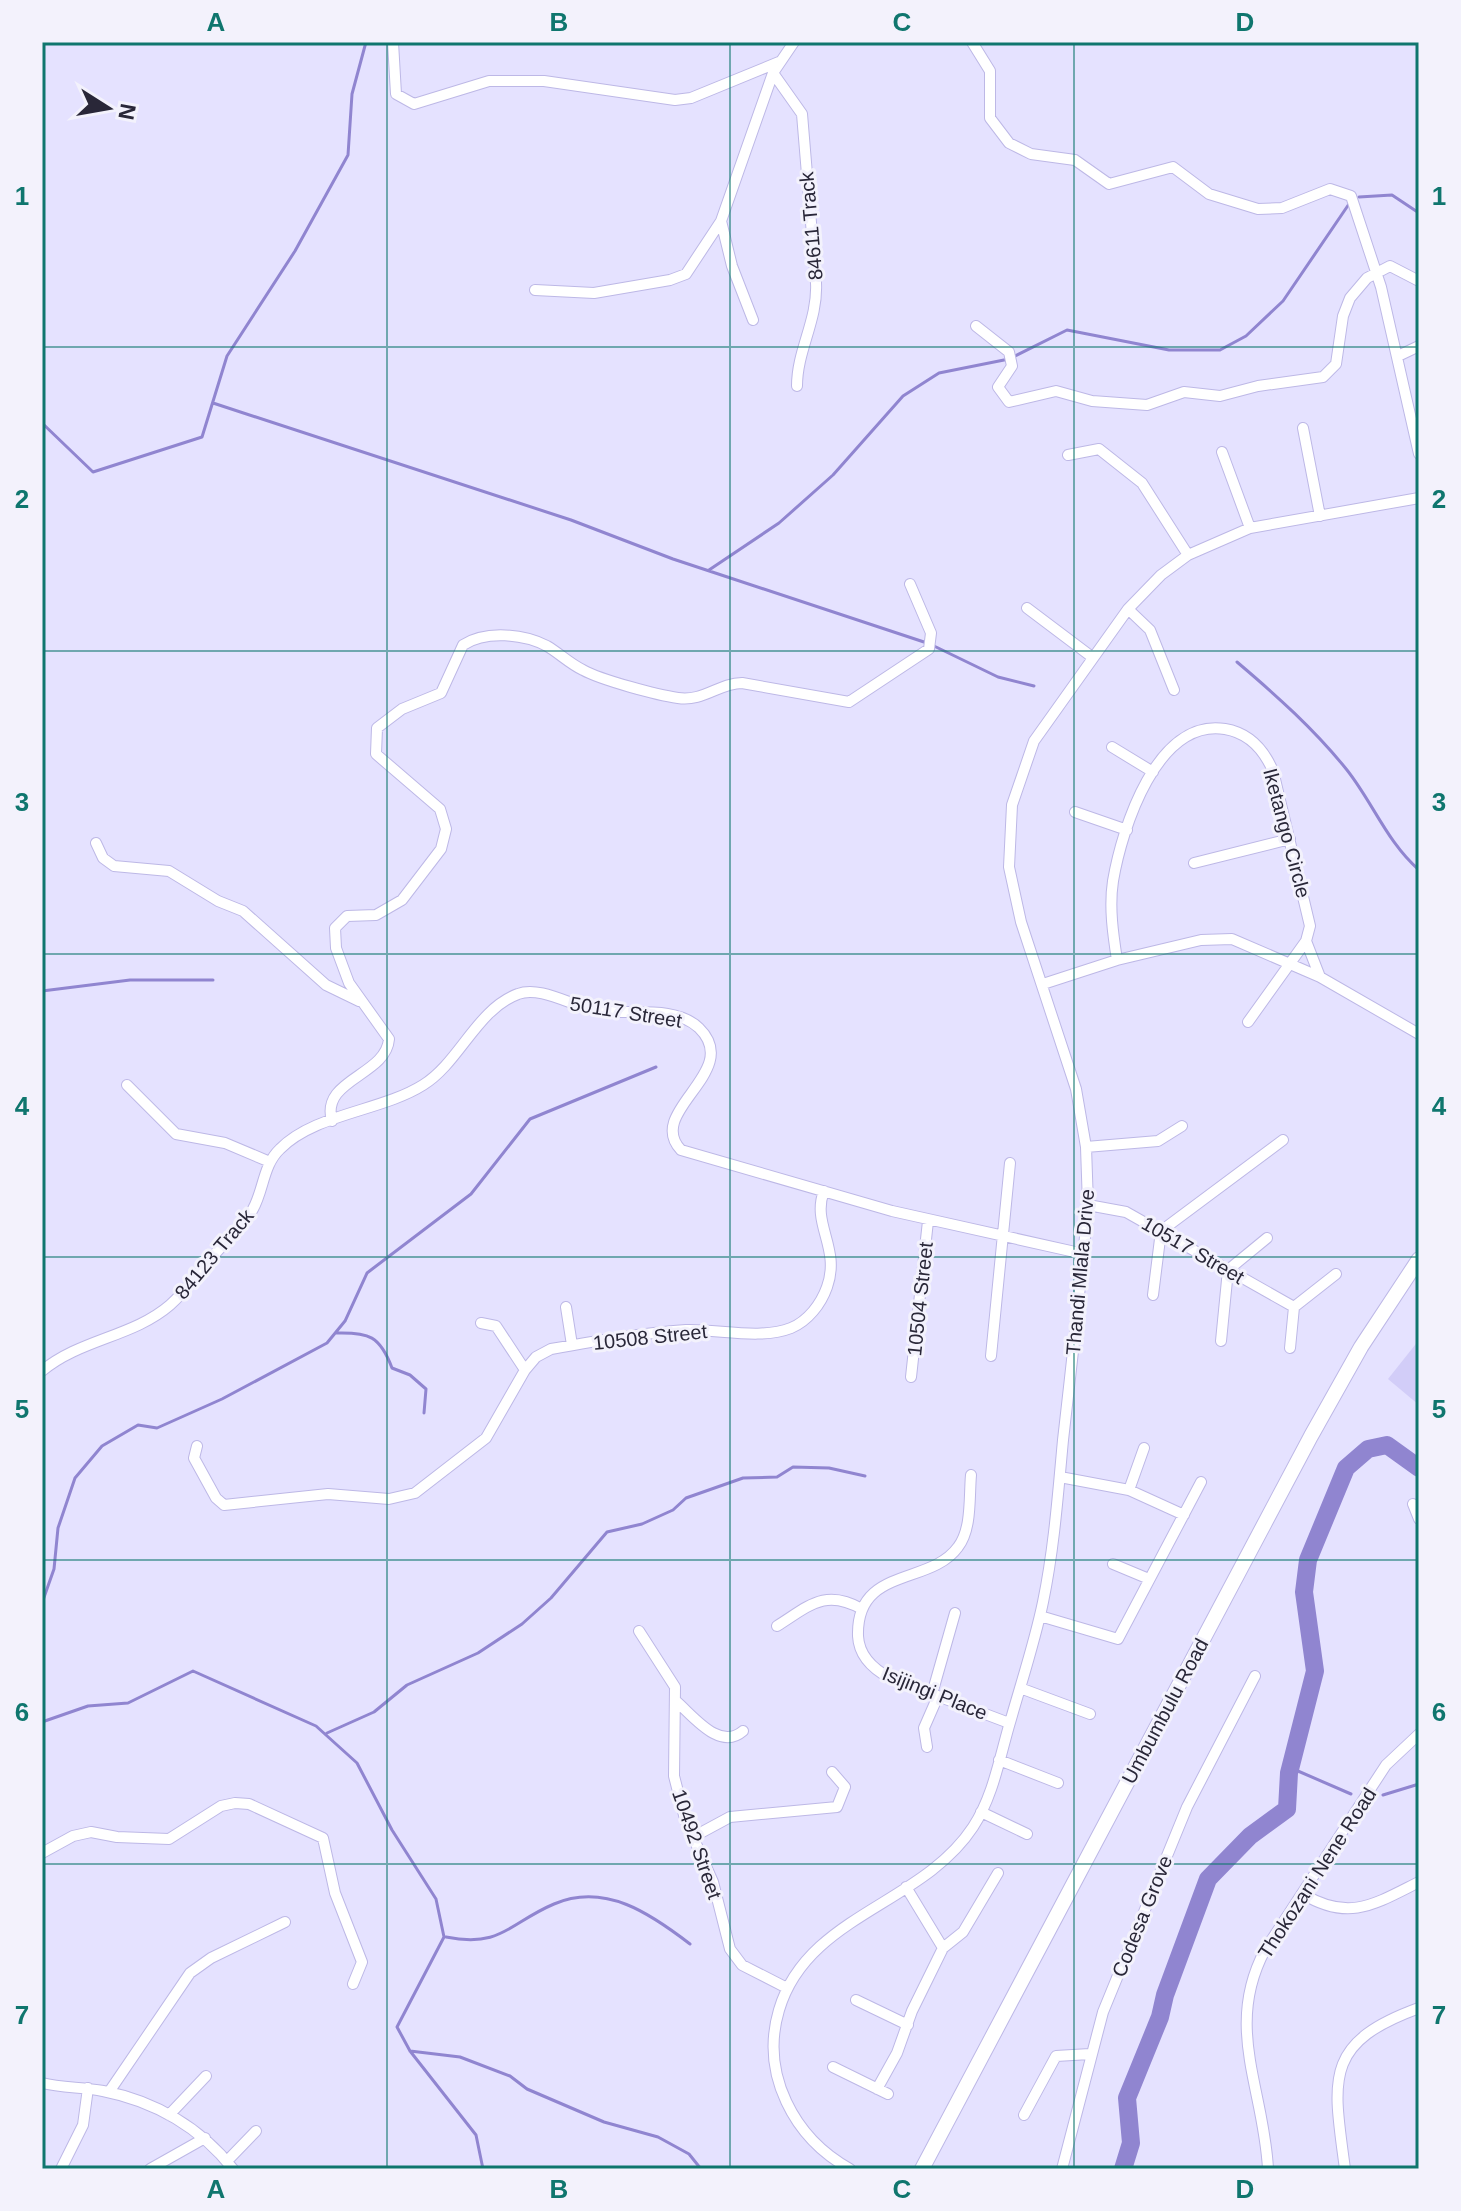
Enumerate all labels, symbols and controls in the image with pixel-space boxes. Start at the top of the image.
text: A [207,7,226,37]
text: B [550,7,568,37]
text: C [893,7,912,37]
text: D [1236,7,1254,37]
north arrow [68,68,148,148]
text: N [113,102,141,122]
street label: 84611 Track [795,170,827,281]
text: 1 [15,181,29,211]
text: 1 [1432,181,1446,211]
text: 2 [15,484,29,514]
text: 2 [1432,484,1446,514]
street label: Iketango Circle [1259,766,1315,900]
text: 3 [15,787,29,817]
text: 3 [1432,787,1446,817]
street label: 50117 Street [568,992,684,1032]
text: 4 [15,1091,30,1121]
text: 4 [1432,1091,1447,1121]
street label: Thandi Mlala Drive [1062,1188,1098,1356]
street label: 84123 Track [170,1204,258,1303]
street label: 10517 Street [1138,1212,1248,1288]
street label: 10504 Street [903,1240,937,1357]
street label: 10508 Street [592,1320,709,1354]
text: 5 [15,1394,29,1424]
text: 5 [1432,1394,1446,1424]
street label: Umbumbulu Road [1117,1635,1213,1787]
street label: Isijingi Place [879,1662,991,1724]
text: 6 [15,1697,29,1727]
text: 6 [1432,1697,1446,1727]
street label: Thokozani Nene Road [1254,1784,1380,1962]
street label: 10492 Street [668,1786,726,1902]
street label: Codesa Grove [1108,1852,1176,1980]
text: 7 [15,2000,29,2030]
text: 7 [1432,2000,1446,2030]
text: A [207,2174,226,2204]
text: B [550,2174,568,2204]
text: C [893,2174,912,2204]
text: D [1236,2174,1254,2204]

